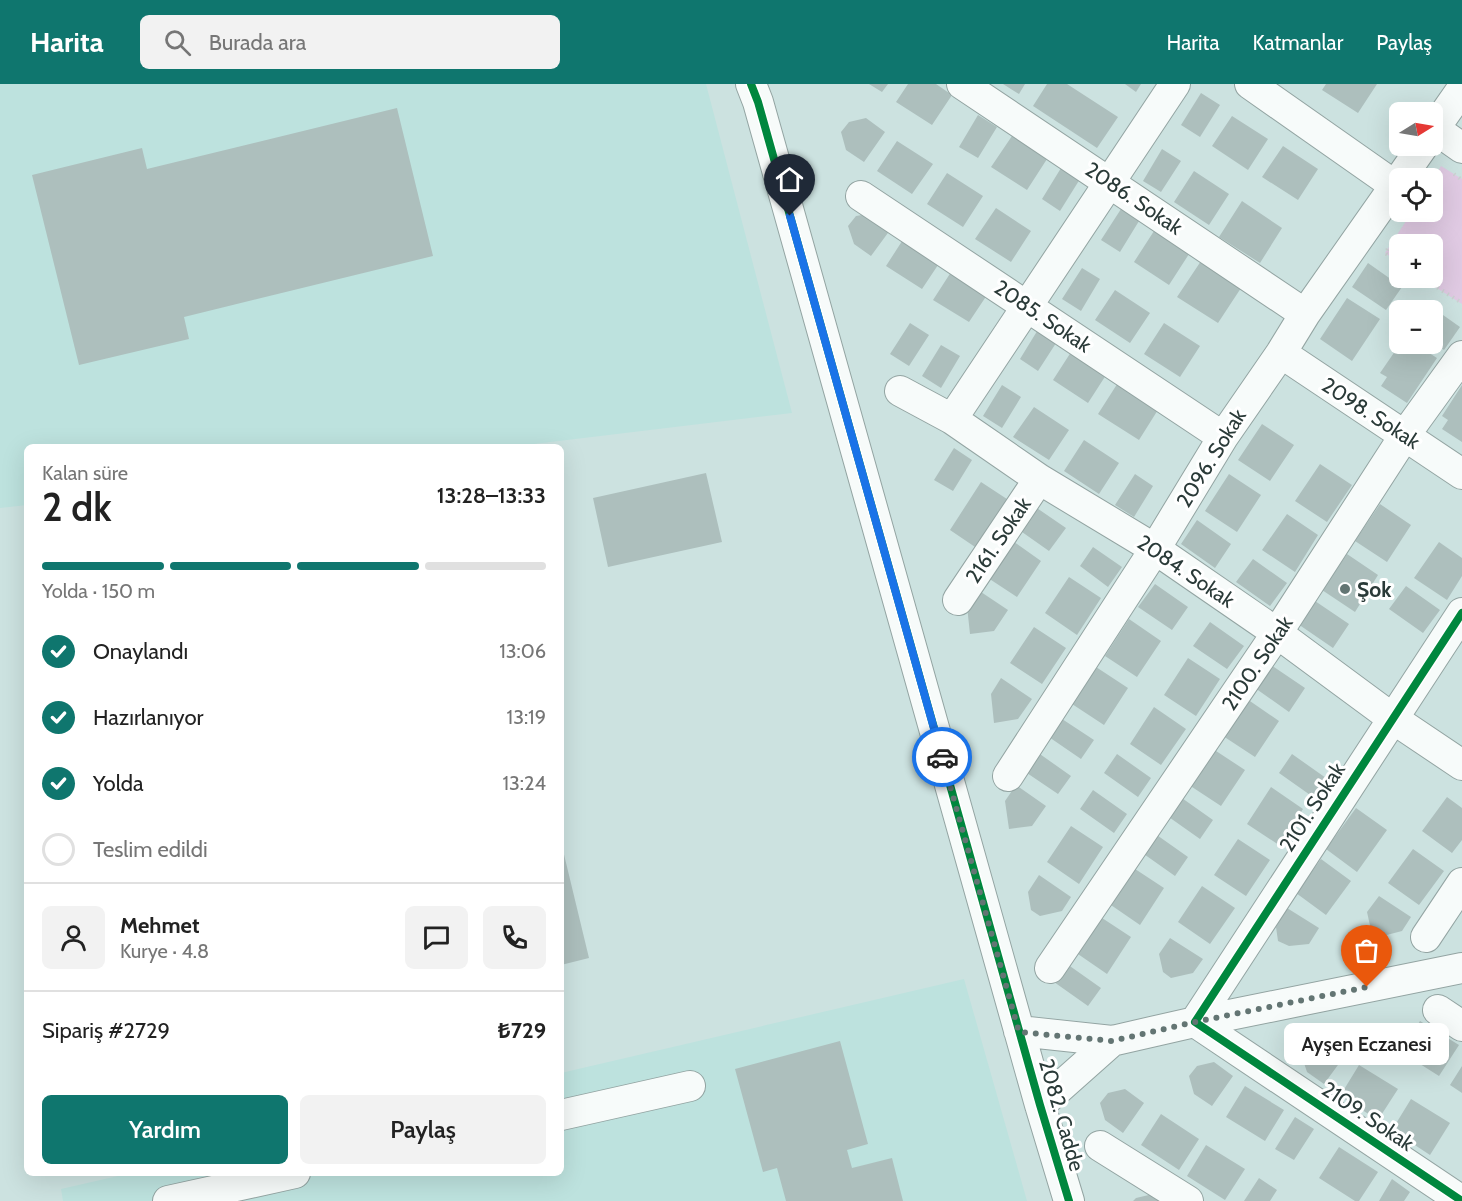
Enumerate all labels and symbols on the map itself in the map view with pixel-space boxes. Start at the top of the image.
north arrow [1389,102,1443,156]
pin [764,154,815,216]
street label: 2086. Sokak [1081,156,1188,240]
street label: 2085. Sokak [990,274,1097,358]
street label: 2098. Sokak [1317,372,1425,454]
street label: 2096. Sokak [1171,404,1251,512]
street label: 2161. Sokak [960,492,1036,588]
street label: 2084. Sokak [1133,529,1240,613]
place label: Şok [1357,577,1392,602]
marker: Şok [1338,582,1352,596]
street label: 2100. Sokak [1216,611,1298,715]
courier [912,727,972,787]
street label: 2101. Sokak [1274,757,1350,856]
pin [1341,925,1392,987]
callout: Ayşen Eczanesi [1284,1023,1450,1065]
street label: 2082. Cadde [1034,1056,1090,1174]
street label: 2109. Sokak [1317,1076,1419,1156]

